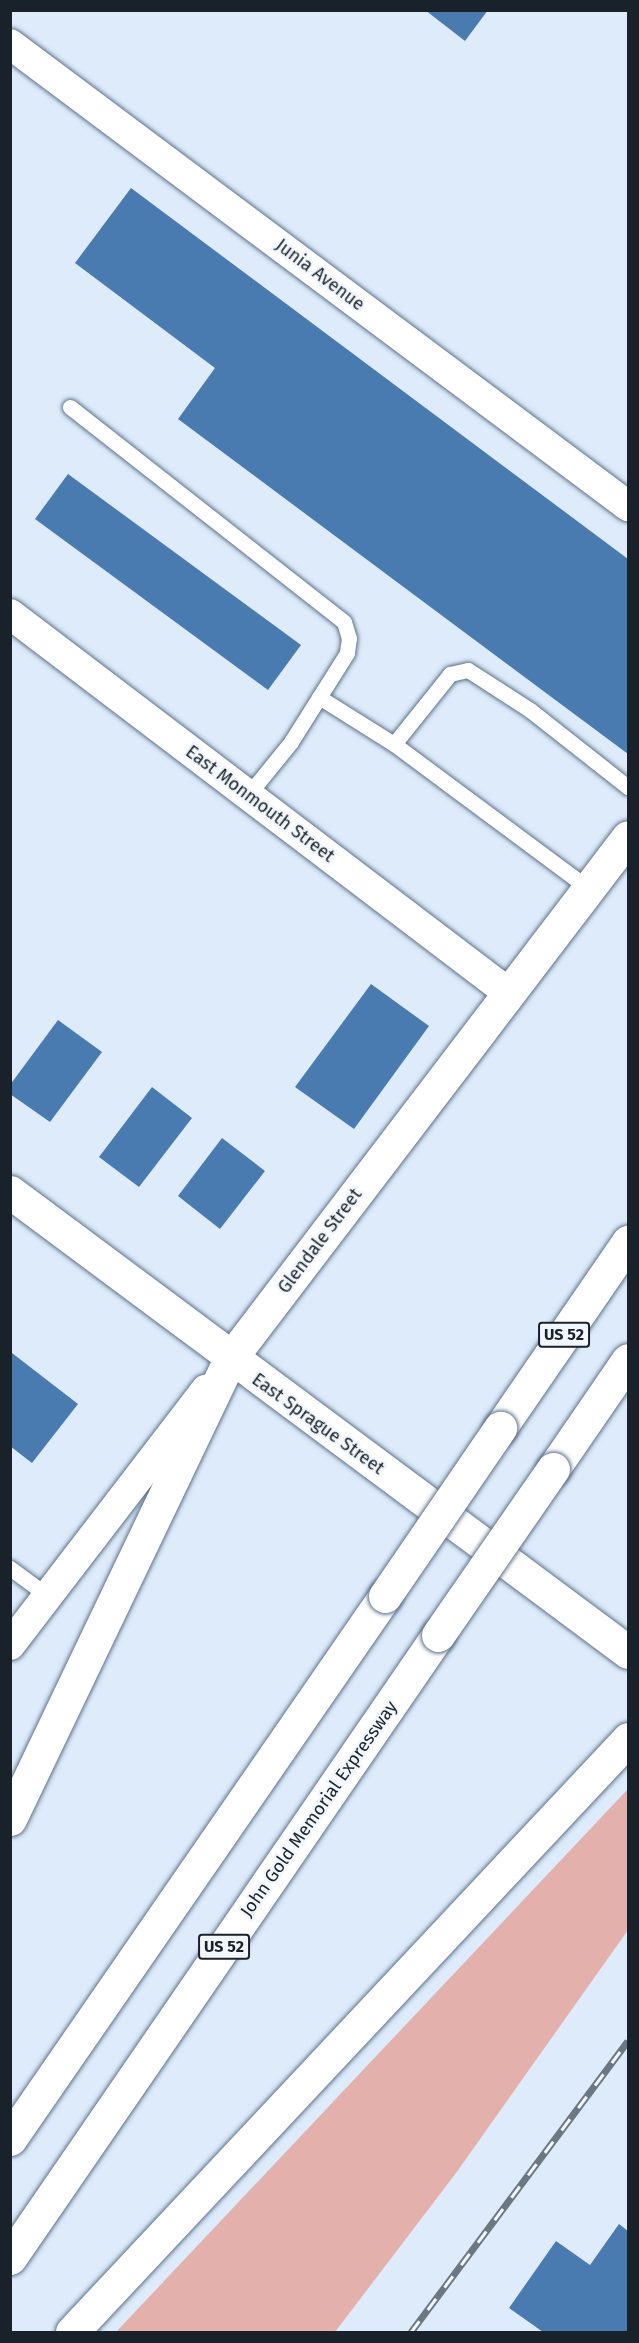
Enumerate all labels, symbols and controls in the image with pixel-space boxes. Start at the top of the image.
street label: Junia Avenue [271,235,369,315]
street label: East Monmouth Street [181,741,339,867]
street label: Glendale Street [273,1184,367,1298]
road number: US 52 [537,1322,591,1348]
street label: East Sprague Street [248,1369,388,1479]
street label: John Gold Memorial Expressway [236,1697,402,1921]
road number: US 52 [197,1934,251,1960]

